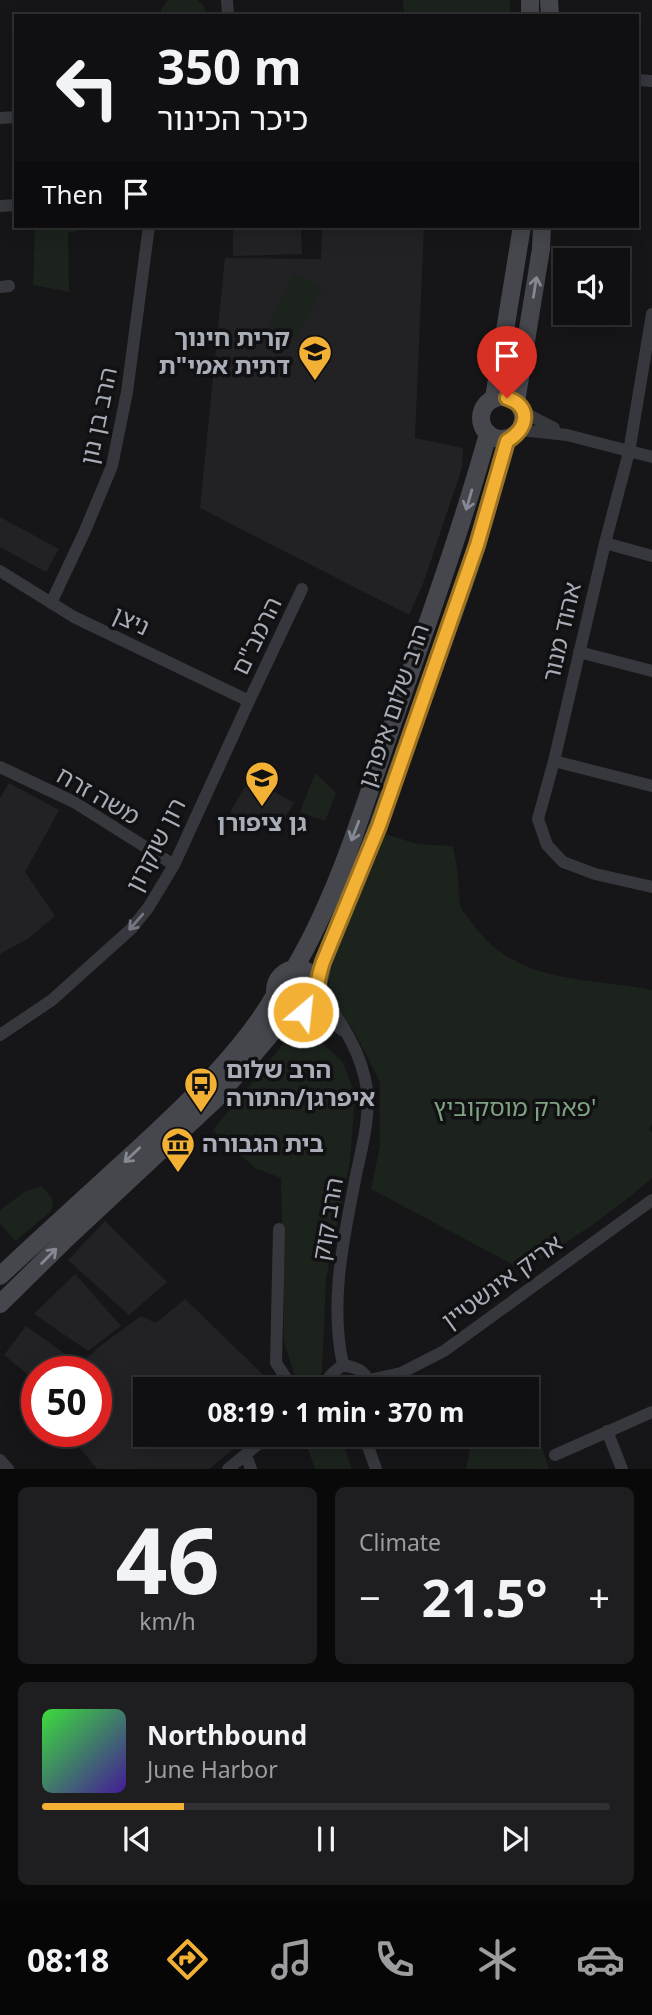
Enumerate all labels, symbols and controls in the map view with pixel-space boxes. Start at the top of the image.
text: 350 m [157,33,302,99]
icon: left [42,42,133,133]
text: כיכר הכינור [157,96,308,139]
icon: arrive [117,175,155,213]
text: Then [42,176,103,212]
map controls [553,248,630,325]
button: sound [553,248,630,325]
one-way arrow [529,276,542,299]
place label: קרית חינוך דתית אמי"ת [158,320,290,381]
pin [477,326,537,398]
school or university icon: קרית חינוך דתית אמי"ת [296,333,334,382]
icon: arrive [488,337,526,375]
street label: הרב בן נון [71,364,124,467]
one-way arrow [461,489,474,511]
street label: אהוד מנור [533,579,588,685]
street label: הרמב"ם [223,591,289,680]
street label: ניצן [108,597,155,642]
street label: הרב שלום איפרגן [349,619,436,792]
street label: משה זרח [51,758,146,832]
school or university icon: גן ציפורן [243,759,281,808]
street label: רון שוקרון [117,792,192,897]
place label: גן ציפורן [217,805,307,838]
one-way arrow [348,819,361,841]
one-way arrow [128,913,144,931]
position arrow [266,975,340,1049]
place label: הרב שלום איפרגן/התורה [226,1052,375,1113]
bus stop icon: הרב שלום איפרגן/התורה [182,1065,220,1114]
park label: פארק מוסקוביץ' [434,1090,596,1123]
museum icon: בית הגבורה [159,1125,197,1174]
place label: בית הגבורה [202,1126,324,1159]
one-way arrow [124,1146,141,1163]
street label: הרב קוק [303,1175,350,1263]
street label: אריק אינשטיין [434,1226,568,1336]
one-way arrow [40,1248,57,1265]
speed limit sign: 50 [21,1356,112,1447]
text: 08:19 · 1 min · 370 m [208,1394,464,1430]
text: 46 [115,1497,220,1621]
text: Climate [359,1526,441,1558]
text: 21.5° [422,1561,547,1632]
text: − [359,1571,381,1623]
text: + [588,1571,610,1623]
text: km/h [139,1605,196,1637]
text: Northbound [147,1717,307,1753]
text: June Harbor [147,1753,278,1785]
icon: previous [118,1820,156,1858]
icon: pause [307,1820,345,1858]
icon: next [496,1820,534,1858]
icon: directions [163,1935,212,1984]
icon: music [267,1935,316,1984]
icon: phone [370,1935,419,1984]
icon: climate [473,1935,522,1984]
icon: car [576,1935,625,1984]
text: 08:18 [27,1938,109,1981]

